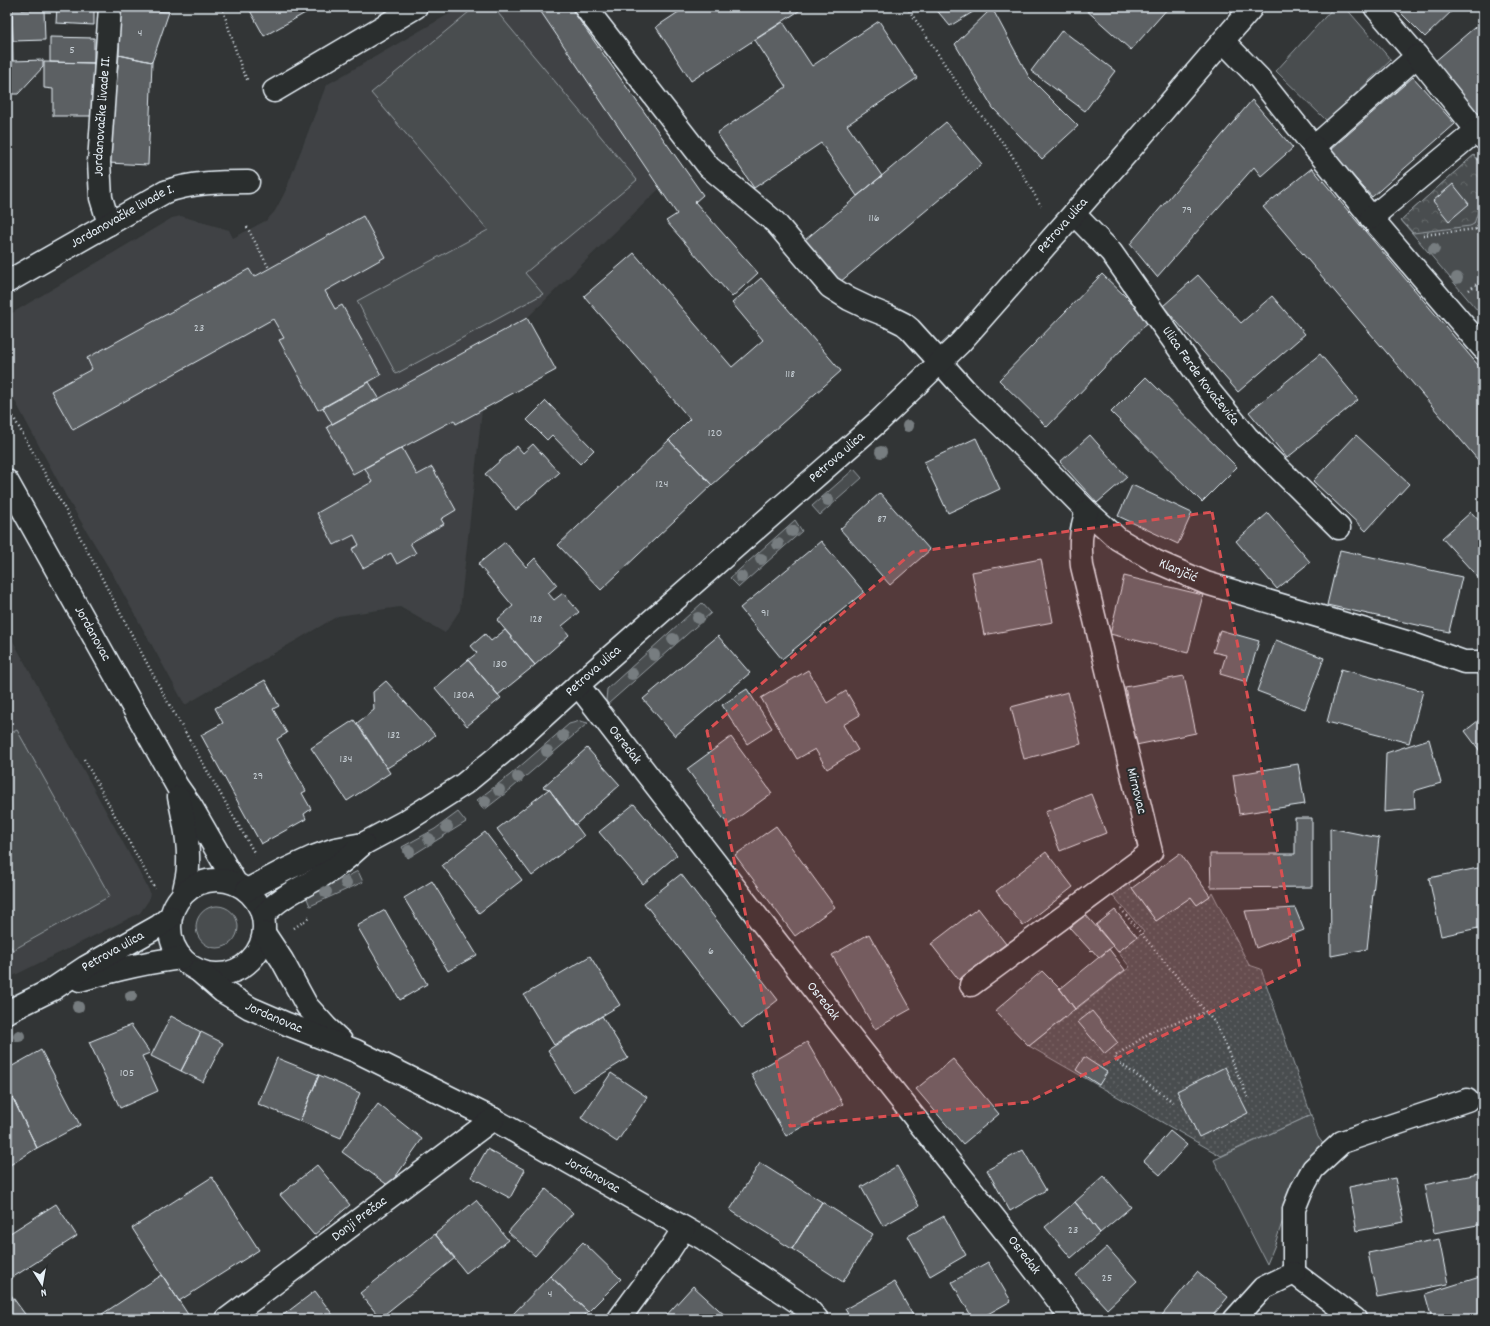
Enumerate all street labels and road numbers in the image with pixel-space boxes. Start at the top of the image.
street label: Jordanovačke livade II. [89,55,116,177]
street label: Jordanovačke livade I. [67,179,177,254]
street label: Petrova ulica [1033,193,1093,258]
street label: Ulica Ferde Kovačevića [1157,323,1244,430]
street label: Petrova ulica [805,427,870,488]
street label: Klanjčić [1155,554,1201,588]
street label: Jordanovac [69,603,116,665]
street label: Petrova ulica [561,641,626,702]
street label: Osredak [603,721,646,769]
street label: Mirnovac [1121,766,1151,816]
street label: Petrova ulica [77,926,148,977]
street label: Osredak [801,978,844,1025]
street label: Jordanovac [241,997,306,1039]
street label: Jordanovac [561,1152,624,1199]
street label: Donji Prečac [328,1192,392,1247]
street label: Osredak [1002,1232,1045,1279]

